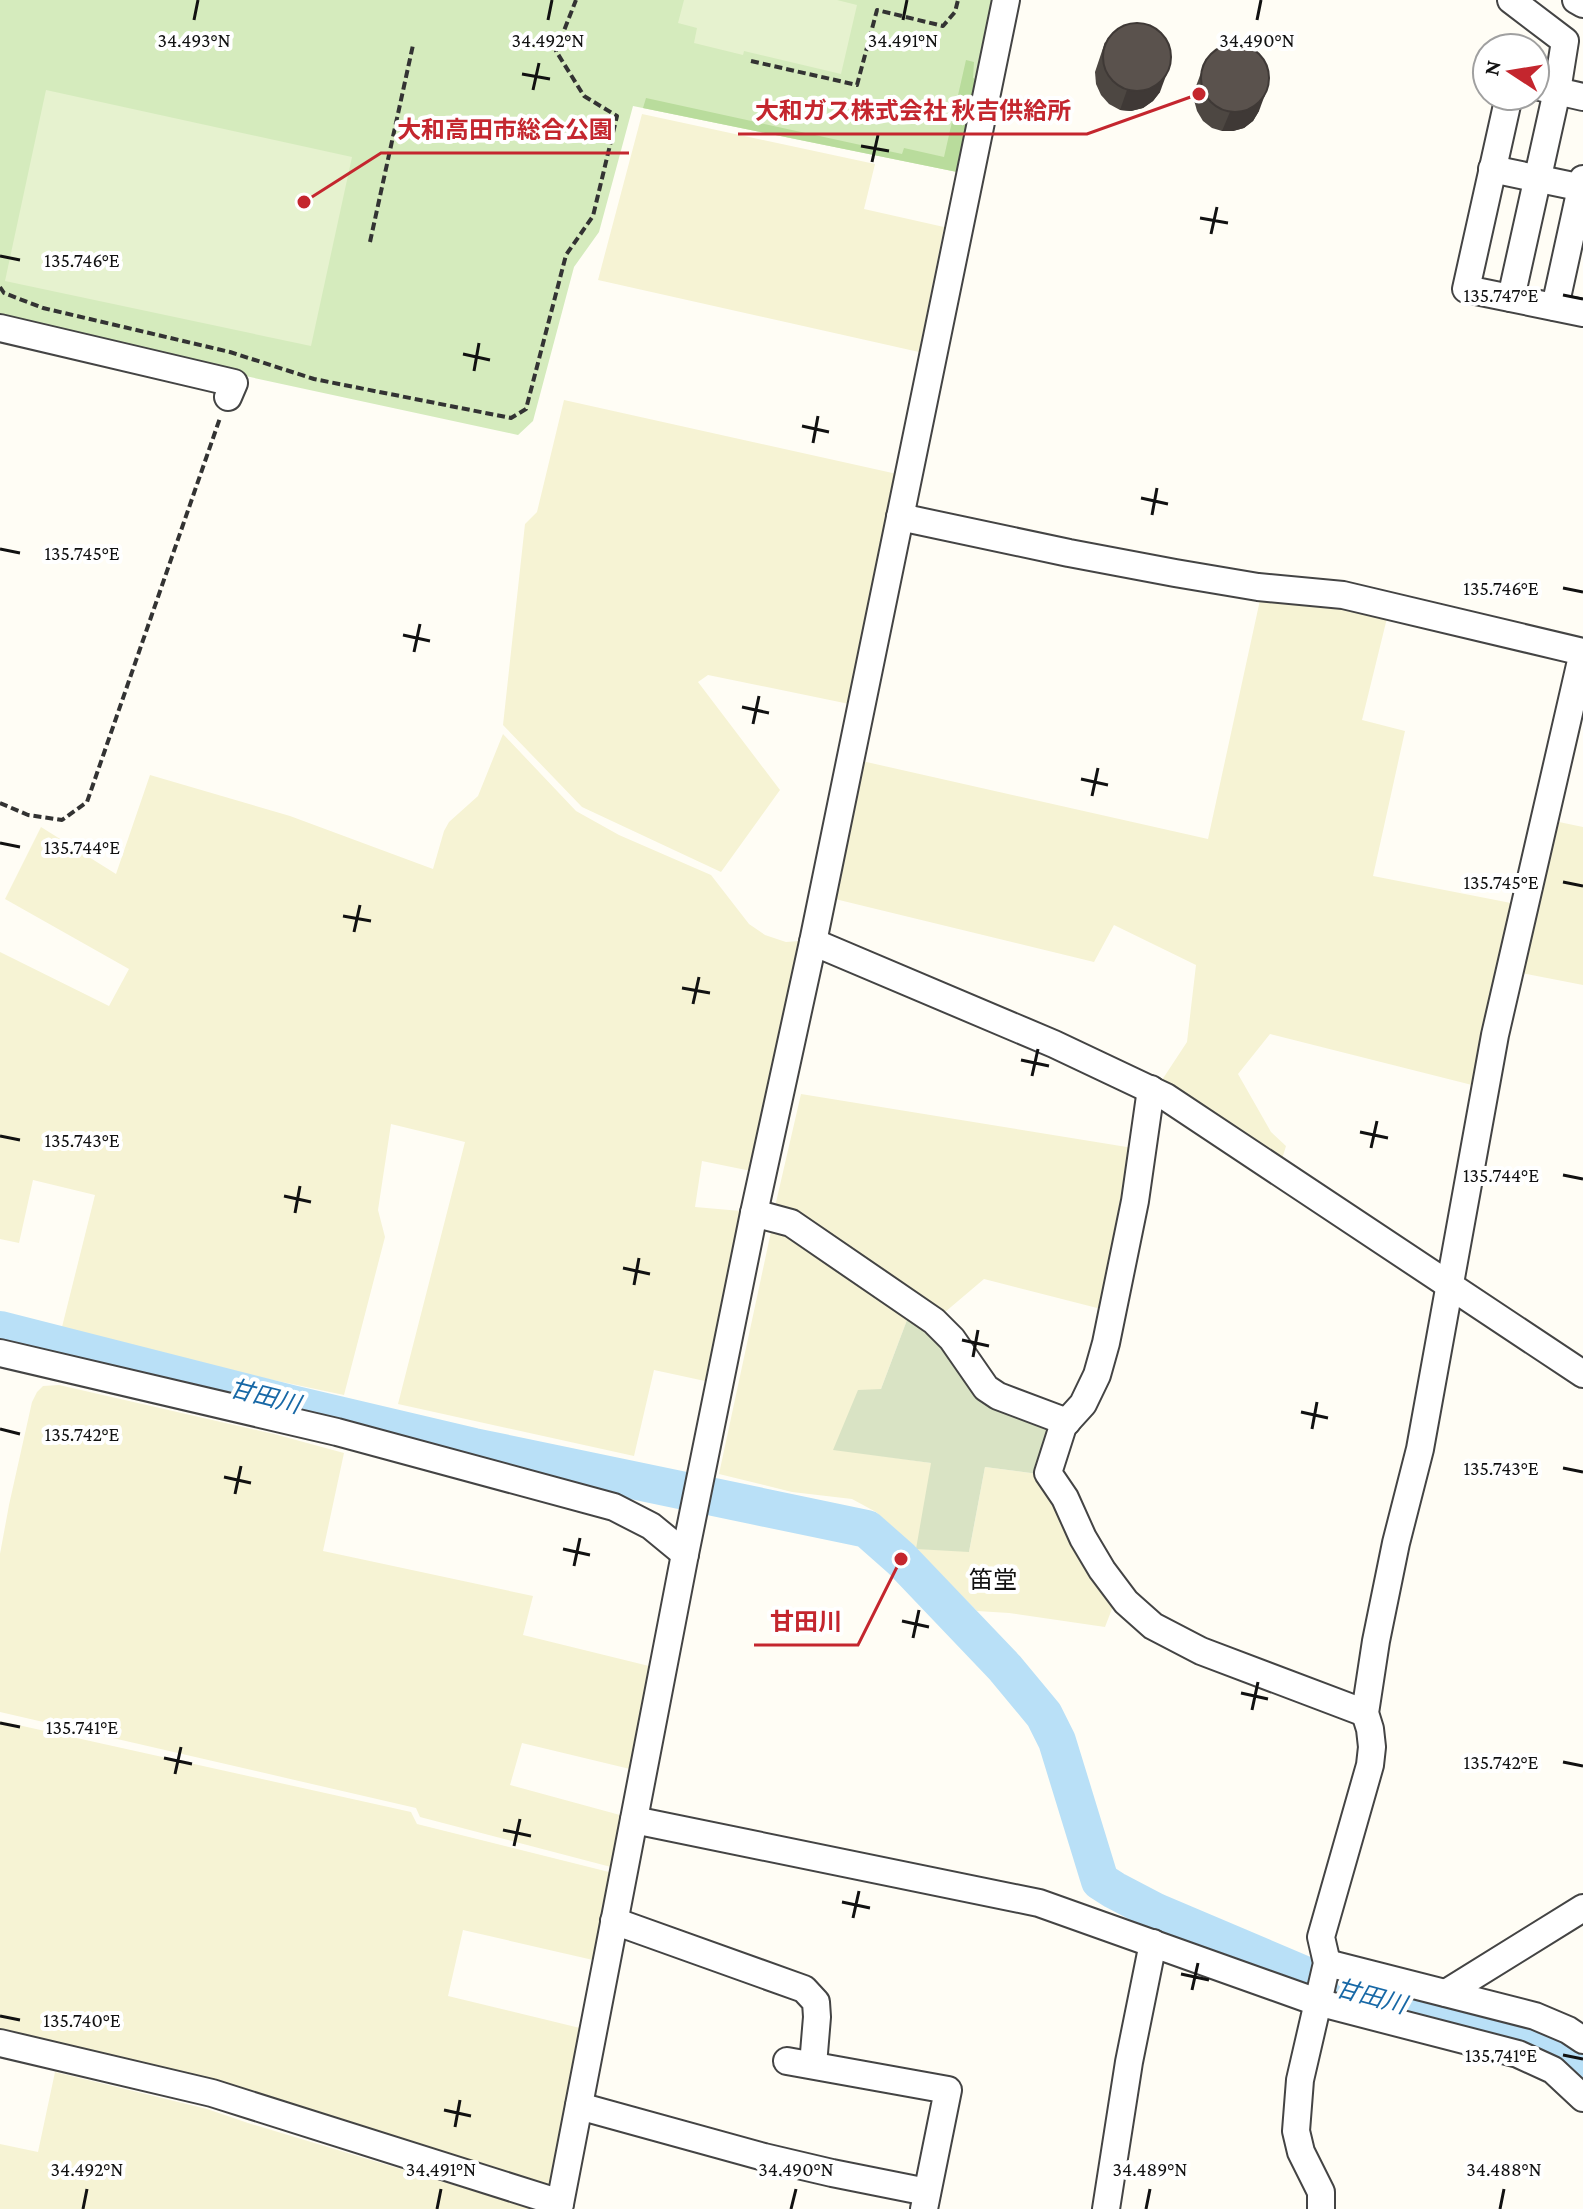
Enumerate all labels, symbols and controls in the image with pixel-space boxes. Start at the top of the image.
text: 34.493°N [157,29,231,51]
text: 34.492°N [511,29,585,51]
text: 34.491°N [868,29,938,51]
text: 34.490°N [1219,29,1295,51]
north arrow [1471,32,1551,112]
text: N [1478,58,1506,78]
callout: 大和ガス株式会社 秋吉供給所 [738,86,1087,134]
text: 大和ガス株式会社 秋吉供給所 [755,97,1071,124]
callout: 大和高田市総合公園 [381,105,629,153]
text: 大和高田市総合公園 [397,116,613,143]
text: 135.746°E [44,249,120,271]
text: 135.747°E [1464,284,1539,306]
text: 135.745°E [44,542,120,564]
text: 135.746°E [1463,577,1539,599]
text: 135.744°E [44,836,120,858]
text: 135.745°E [1463,871,1539,893]
text: 135.743°E [44,1129,120,1151]
text: 135.744°E [1463,1164,1539,1186]
water label: 甘田川 [227,1374,306,1419]
text: 135.742°E [45,1423,120,1445]
text: 135.743°E [1463,1457,1539,1479]
district label: 笛堂 [969,1566,1017,1593]
callout: 甘田川 [754,1597,858,1645]
text: 甘田川 [770,1608,842,1635]
text: 135.741°E [46,1716,118,1738]
text: 135.742°E [1464,1751,1539,1773]
water label: 甘田川 [1333,1974,1412,2019]
text: 135.740°E [43,2009,121,2031]
text: 135.741°E [1465,2044,1537,2066]
text: 34.492°N [50,2158,124,2180]
text: 34.491°N [406,2158,476,2180]
text: 34.490°N [758,2158,834,2180]
text: 34.489°N [1113,2158,1187,2180]
text: 34.488°N [1466,2158,1542,2180]

